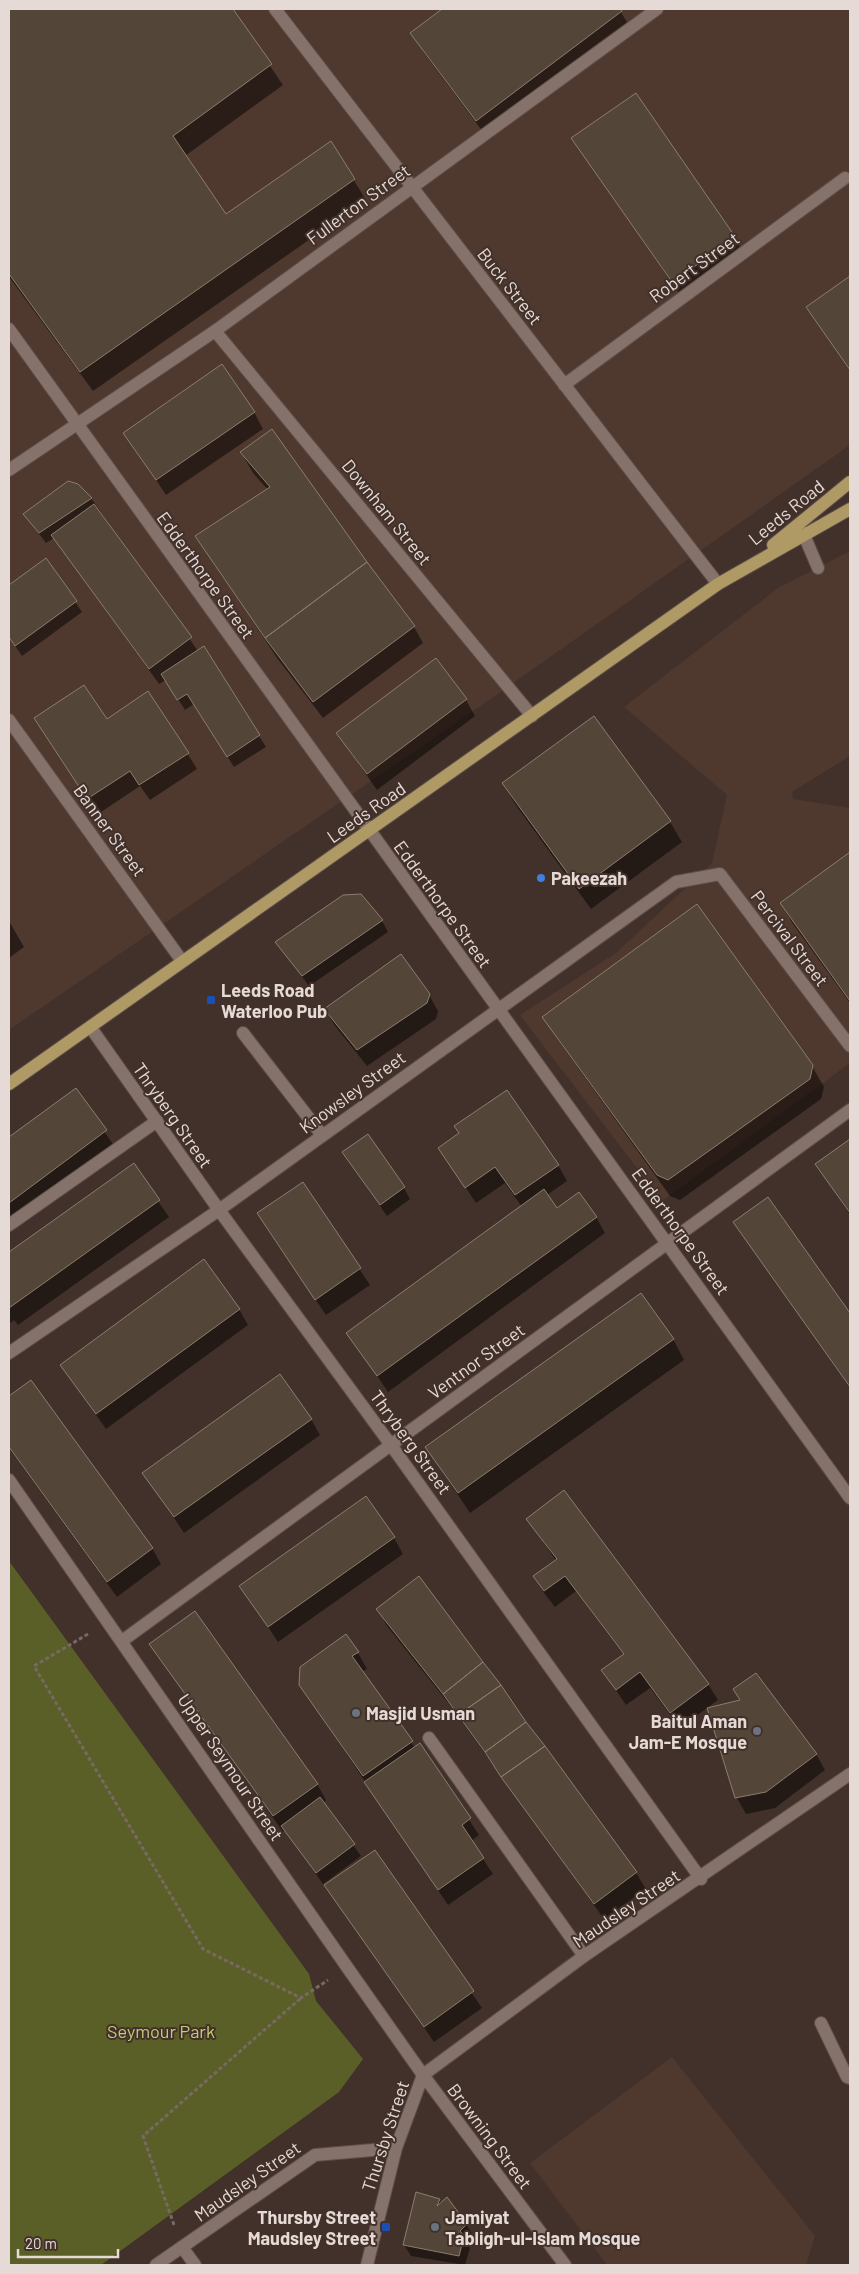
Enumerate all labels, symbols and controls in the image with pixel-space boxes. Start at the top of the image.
street label: Fullerton Street [302,159,414,249]
street label: Robert Street [645,227,743,307]
street label: Buck Street [473,243,547,329]
street label: Downham Street [338,455,436,569]
street label: Leeds Road [744,475,828,549]
street label: Edderthorpe Street [153,507,259,643]
street label: Leeds Road [322,777,410,847]
street label: Banner Street [69,780,151,880]
street label: Edderthorpe Street [390,836,496,972]
place label: Pakeezah [551,867,627,889]
marker: Pakeezah [535,872,547,884]
street label: Percival Street [747,886,833,990]
place label: Leeds Road Waterloo Pub [221,979,327,1022]
marker: Leeds Road Waterloo Pub [205,994,217,1006]
street label: Knowsley Street [295,1046,409,1138]
street label: Thryberg Street [129,1058,217,1172]
street label: Edderthorpe Street [628,1163,734,1299]
street label: Ventnor Street [423,1319,529,1403]
street label: Thryberg Street [366,1386,456,1498]
street label: Upper Seymour Street [174,1689,288,1845]
place label: Masjid Usman [366,1702,475,1724]
marker: Masjid Usman [350,1707,362,1719]
place label: Baitul Aman Jam-E Mosque [629,1710,747,1753]
marker: Baitul Aman Jam-E Mosque [751,1725,763,1737]
street label: Maudsley Street [568,1864,684,1952]
park label: Seymour Park [107,2020,215,2042]
street label: Thursby Street [357,2078,413,2194]
street label: Browning Street [443,2079,537,2193]
street label: Maudsley Street [190,2136,304,2226]
place label: Thursby Street Maudsley Street [248,2206,376,2249]
place label: Jamiyat Tabligh-ul-Islam Mosque [445,2206,641,2249]
marker: Thursby Street Maudsley Street [380,2221,392,2233]
marker: Jamiyat Tabligh-ul-Islam Mosque [429,2221,441,2233]
scale bar [18,2226,118,2258]
text: 20 m [25,2234,57,2252]

